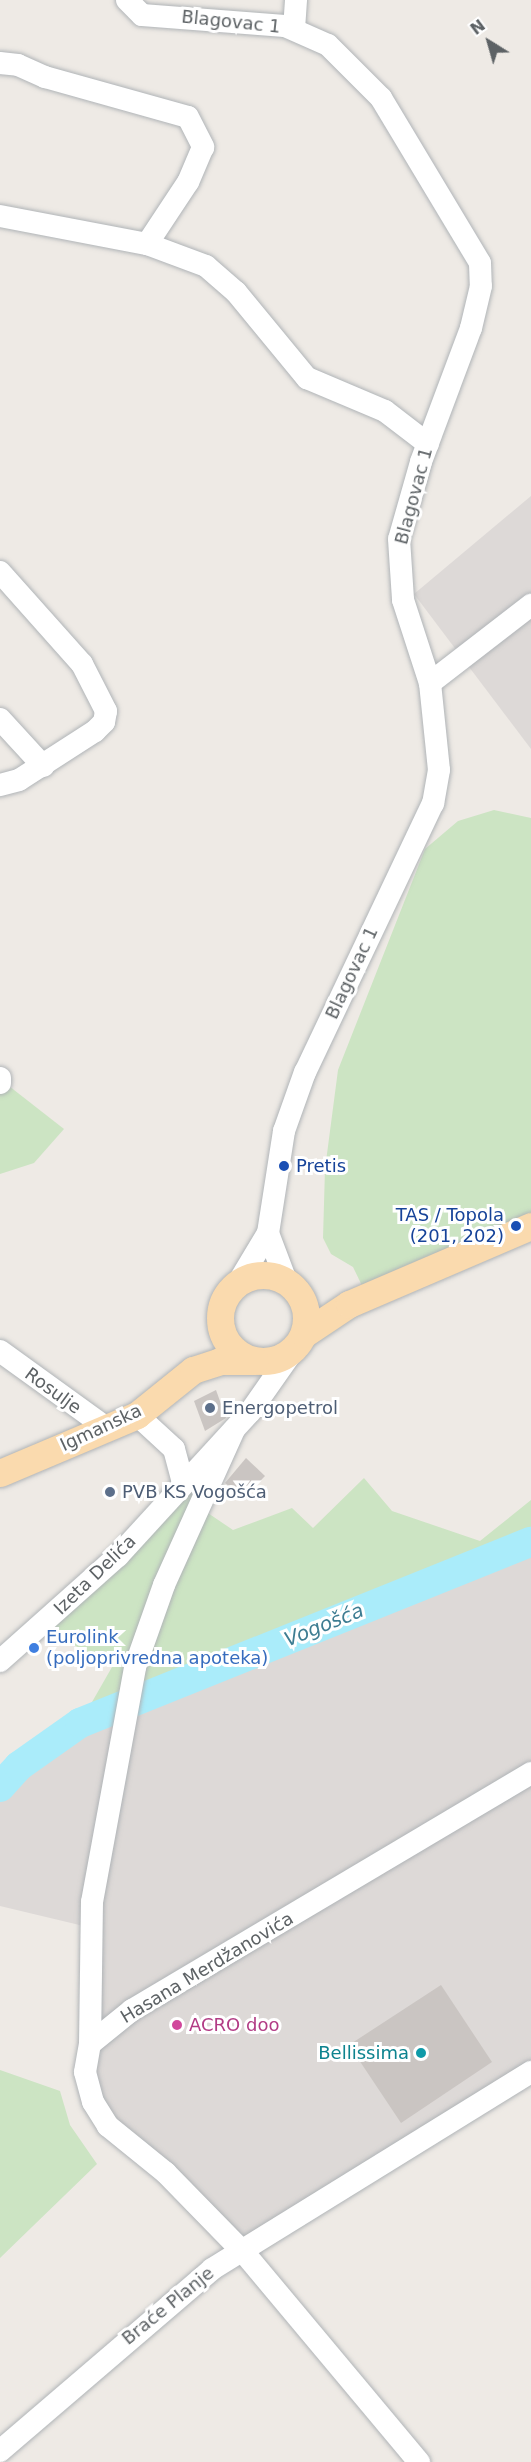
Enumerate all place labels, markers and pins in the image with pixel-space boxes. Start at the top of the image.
place label: Pretis [296,1155,346,1177]
marker: Pretis [277,1159,291,1173]
place label: TAS / Topola (201, 202) [396,1205,504,1248]
marker: TAS / Topola (201, 202) [509,1219,523,1233]
place label: Energopetrol [222,1397,338,1419]
marker: Energopetrol [203,1401,217,1415]
place label: PVB KS Vogošća [122,1481,267,1503]
marker: PVB KS Vogošća [103,1485,117,1499]
place label: Eurolink (poljoprivredna apoteka) [46,1627,268,1670]
marker: Eurolink (poljoprivredna apoteka) [27,1641,41,1655]
place label: ACRO doo [189,2014,279,2036]
marker: ACRO doo [170,2018,184,2032]
place label: Bellissima [318,2042,409,2064]
marker: Bellissima [414,2046,428,2060]

